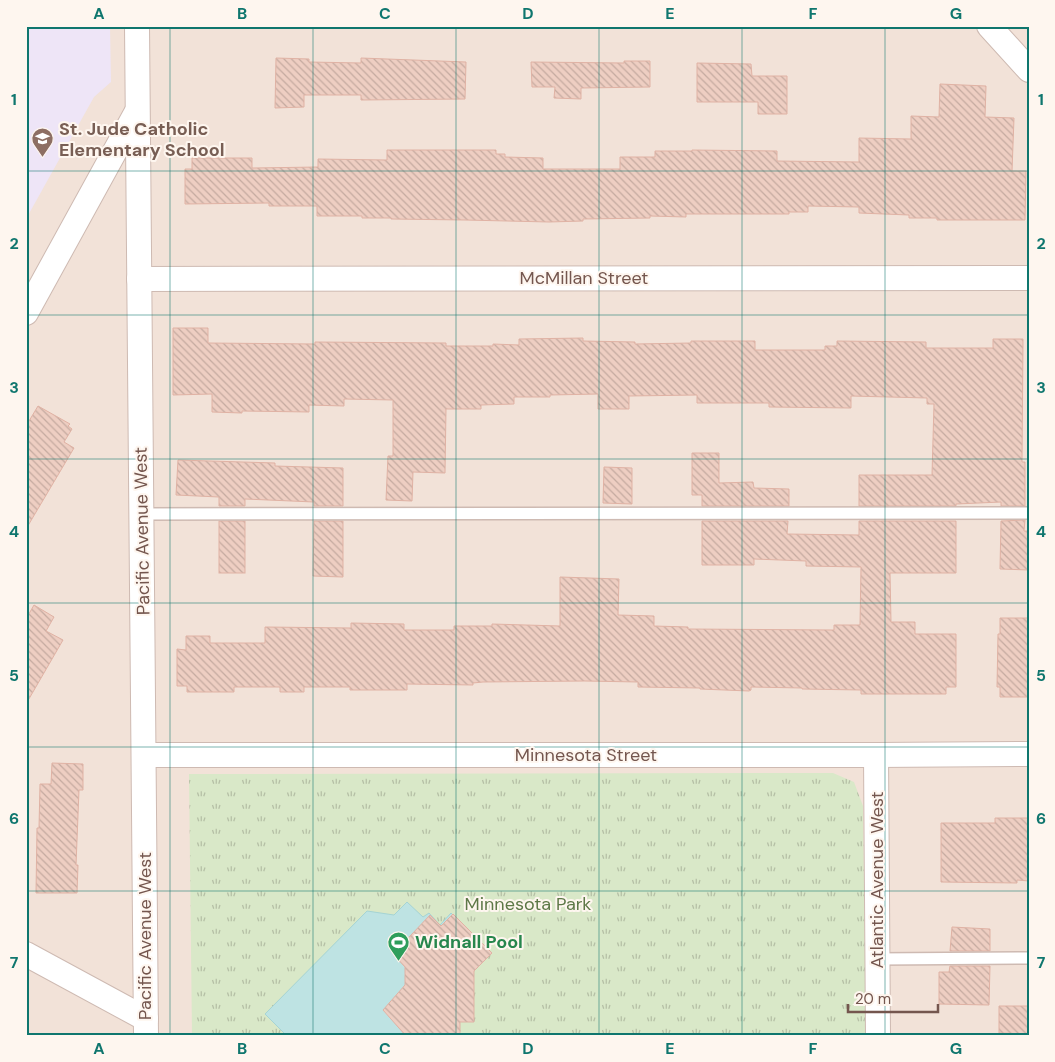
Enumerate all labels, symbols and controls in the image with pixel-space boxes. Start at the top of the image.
text: A [93,3,105,24]
text: B [237,3,247,24]
text: C [379,3,391,24]
text: D [522,3,534,24]
text: E [665,3,675,24]
text: F [809,3,818,24]
text: G [950,3,962,24]
text: 1 [11,89,17,110]
text: 1 [1038,89,1044,110]
place label: St. Jude Catholic Elementary School [59,117,225,162]
school or university icon: St. Jude Catholic Elementary School [31,127,55,158]
text: 2 [9,233,19,254]
text: 2 [1036,233,1046,254]
street label: McMillan Street [520,266,648,290]
text: 3 [9,377,19,398]
text: 3 [1036,377,1046,398]
street label: Pacific Avenue West [129,447,155,615]
text: 4 [9,521,19,542]
text: 4 [1036,521,1046,542]
text: 5 [9,665,19,686]
text: 5 [1036,665,1046,686]
street label: Minnesota Street [515,743,657,767]
street label: Atlantic Avenue West [865,791,889,969]
text: 6 [9,808,19,829]
text: 6 [1036,808,1046,829]
street label: Pacific Avenue West [133,852,157,1020]
park label: Minnesota Park [465,892,591,916]
sports icon: Widnall Pool [387,930,411,961]
place label: Widnall Pool [415,930,523,954]
text: 7 [10,952,19,973]
text: 7 [1037,952,1046,973]
scale bar [848,982,938,1014]
text: 20 m [855,989,891,1009]
text: A [93,1038,105,1059]
text: B [237,1038,247,1059]
text: C [379,1038,391,1059]
text: D [522,1038,534,1059]
text: E [665,1038,675,1059]
text: F [809,1038,818,1059]
text: G [950,1038,962,1059]

